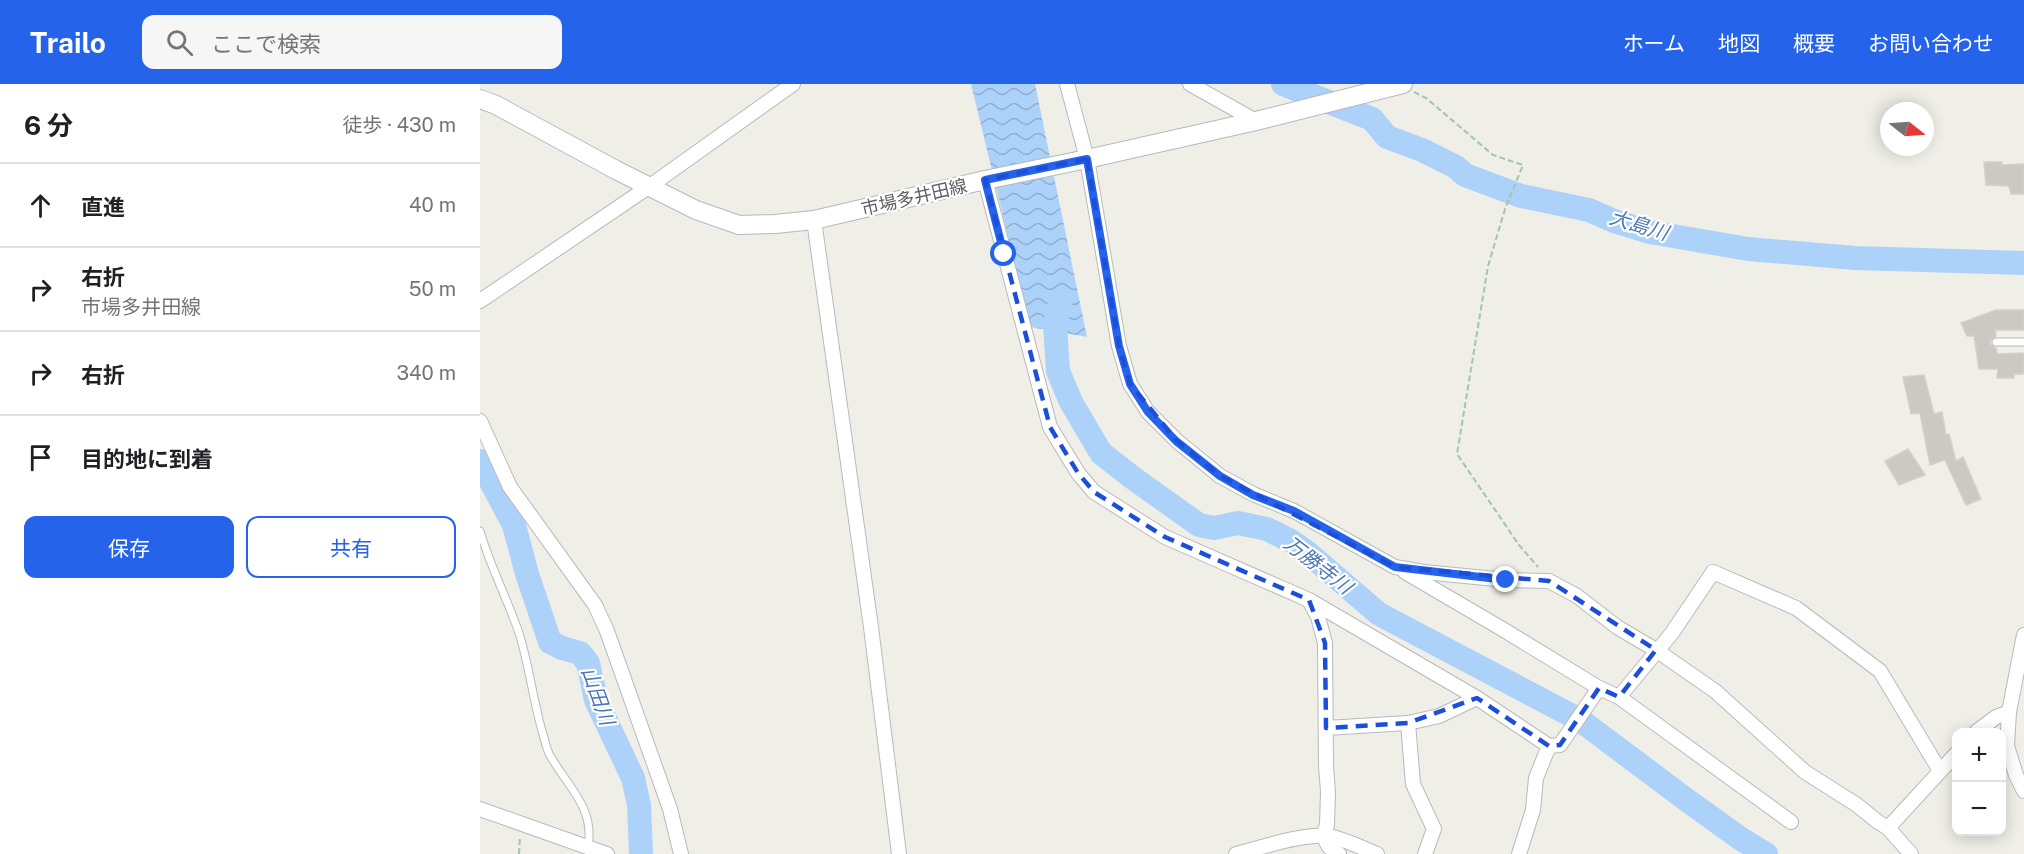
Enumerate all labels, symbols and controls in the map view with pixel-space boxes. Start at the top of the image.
search box [142,15,562,69]
text: Trailo [30,26,106,59]
icon: search [163,26,196,59]
text: ここで検索 [211,31,321,57]
text: ホーム [1623,31,1685,56]
text: 地図 [1718,31,1760,56]
text: 概要 [1793,31,1835,56]
text: お問い合わせ [1868,31,1994,56]
north arrow [1880,102,1934,156]
text: 6 分 [24,110,73,141]
text: 徒歩 · 430 m [342,113,456,137]
street label: 市場多井田線 [859,175,969,219]
icon: ahead [24,189,57,222]
text: 40 m [409,193,456,217]
text: 直進 [81,194,125,220]
water label: 大島川 [1607,205,1673,246]
route start [990,240,1016,266]
text: 右折 [81,264,125,290]
icon: right [24,273,57,306]
text: 50 m [409,277,456,301]
text: 市場多井田線 [81,295,201,319]
icon: right [24,357,57,390]
text: 340 m [396,361,456,385]
text: 右折 [81,362,125,388]
icon: arrive [24,441,57,474]
text: 目的地に到着 [81,446,213,472]
button: 保存 [24,516,234,578]
button: 共有 [246,516,456,578]
water label: 万勝寺川 [1279,531,1358,600]
route end [1492,566,1518,592]
water label: 山田川 [576,664,620,730]
map controls [1952,728,2006,836]
button: + [1952,728,2006,782]
button: − [1952,782,2006,836]

